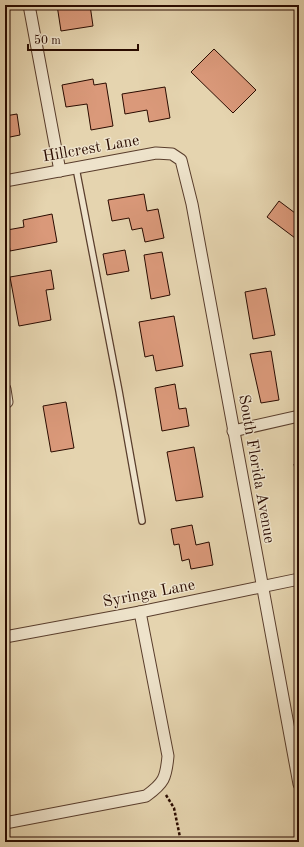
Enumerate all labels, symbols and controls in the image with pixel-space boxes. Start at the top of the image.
scale bar [28,26,138,52]
text: 50 m [34,34,61,47]
street label: Hillcrest Lane [41,133,141,165]
street label: South Florida Avenue [235,393,277,545]
street label: Syringa Lane [102,577,196,611]

